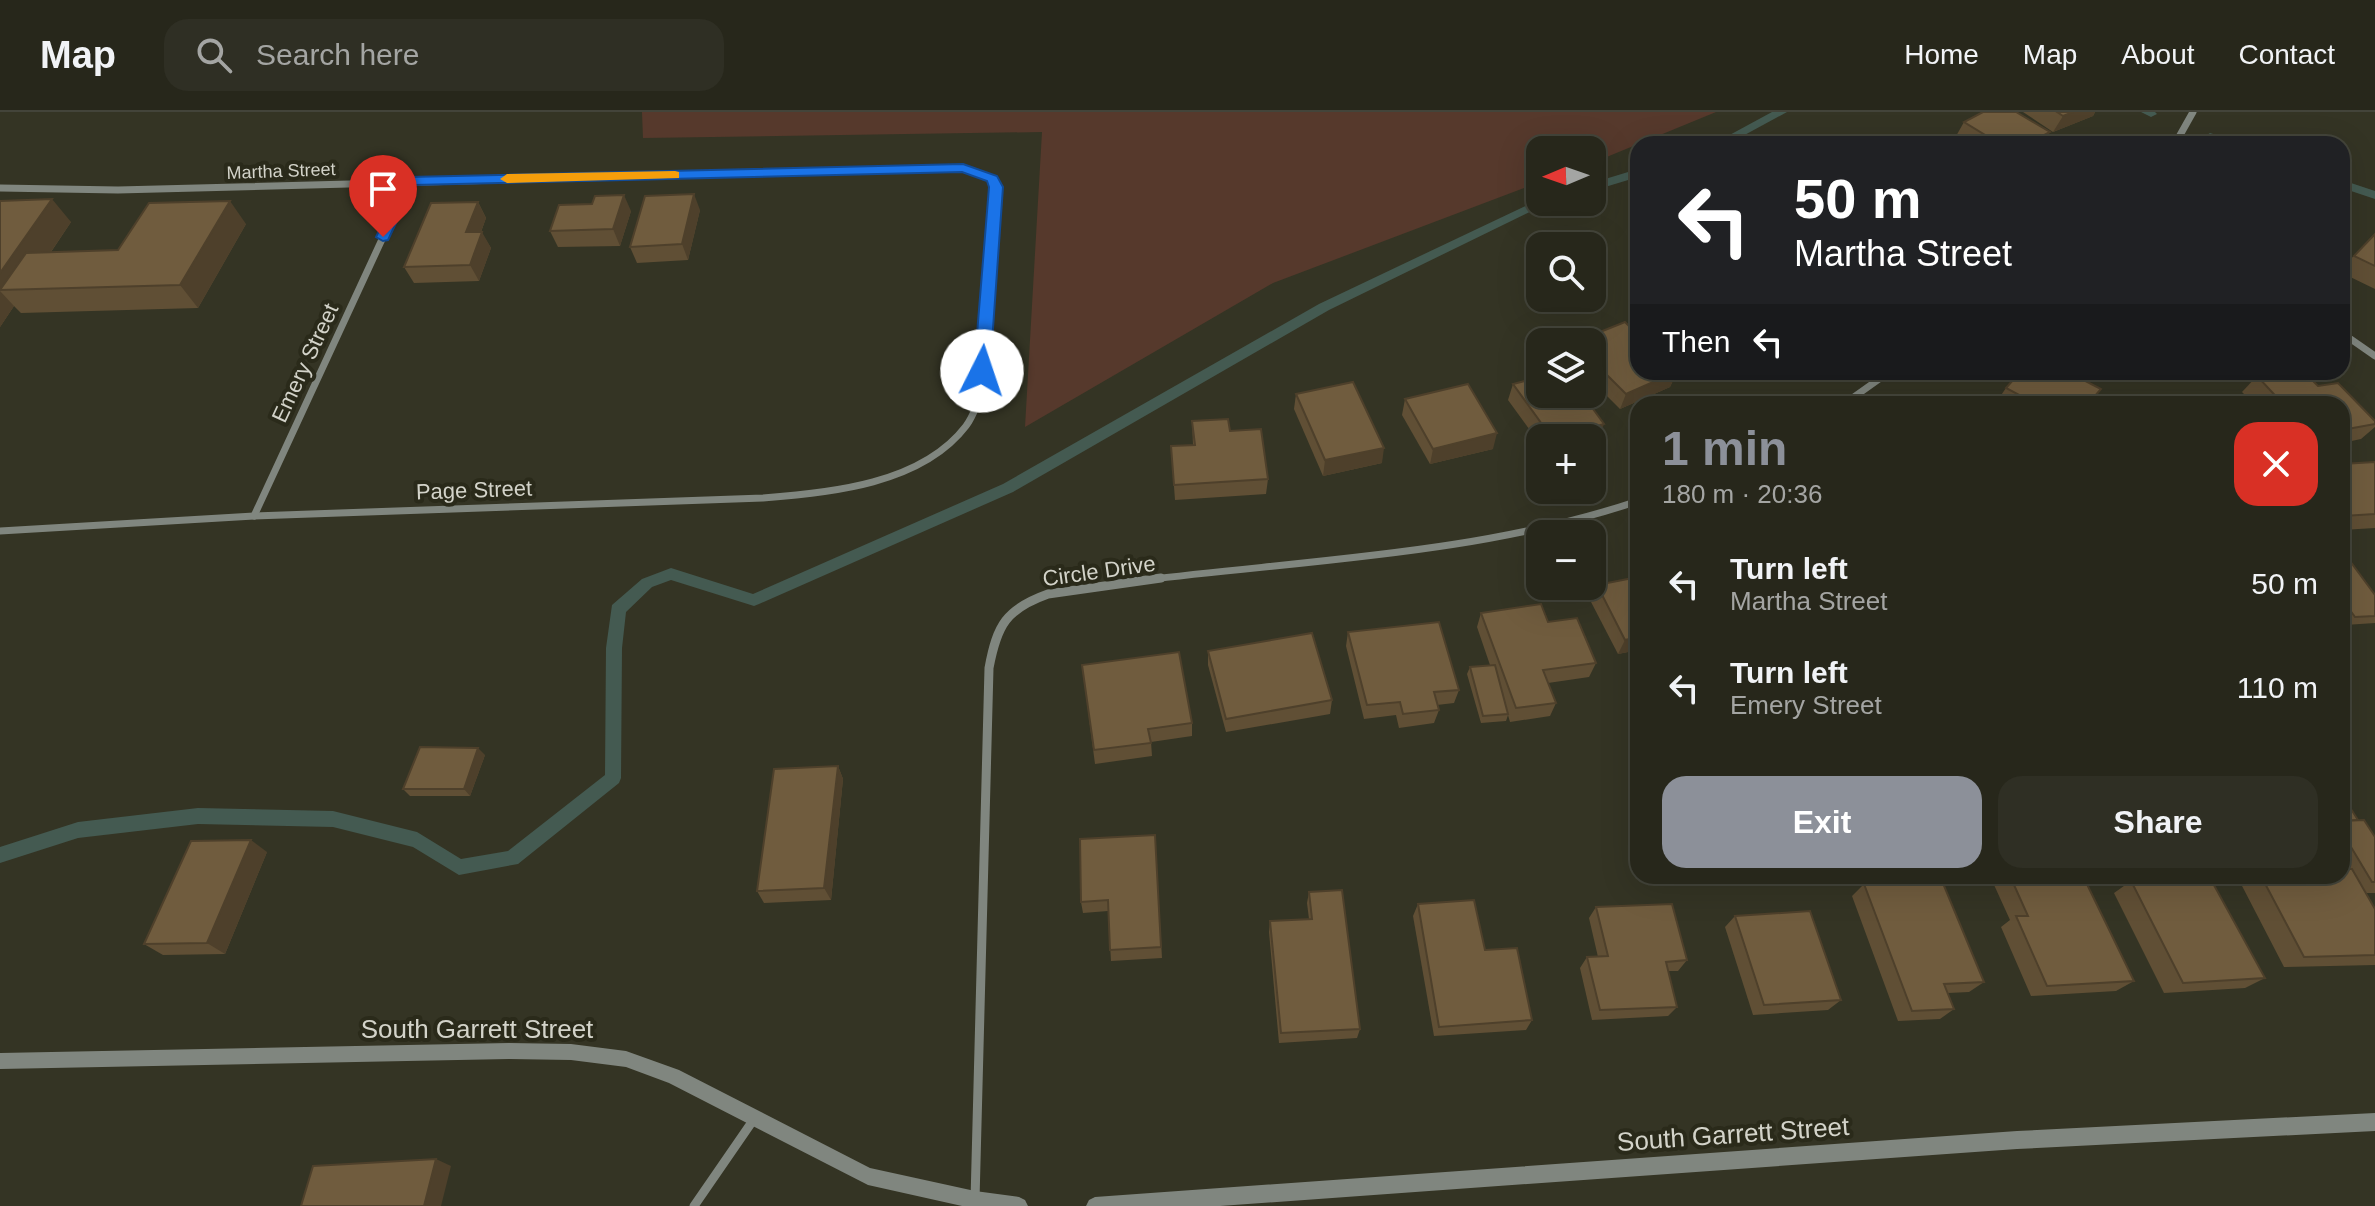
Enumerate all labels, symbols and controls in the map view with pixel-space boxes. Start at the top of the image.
search box [164,19,724,91]
icon: search [192,33,236,77]
text: Map [40,34,116,76]
text: Search here [256,38,419,71]
text: Home [1904,39,1979,70]
text: Map [2023,39,2077,70]
text: About [2121,39,2195,70]
text: Contact [2239,39,2335,70]
north arrow [1526,136,1606,216]
map controls [1526,136,1606,600]
pin [349,155,417,237]
street label: Martha Street [226,159,336,183]
icon: arrive [361,167,405,211]
text: 50 m [1794,167,1922,230]
icon: left [1662,168,1766,272]
button: search [1526,232,1606,312]
text: Martha Street [1794,233,2012,274]
street label: Emery Street [267,300,343,426]
icon: left [1746,320,1790,364]
text: Then [1662,325,1730,358]
button: layers [1526,328,1606,408]
position arrow [940,329,1024,413]
text: 1 min [1662,422,1787,475]
button: close [2234,422,2318,506]
button: + [1526,424,1606,504]
street label: Page Street [416,475,532,505]
text: 180 m · 20:36 [1662,479,1822,509]
button: − [1526,520,1606,600]
street label: Circle Drive [1041,551,1157,591]
text: Turn left [1730,552,1848,585]
icon: left [1662,562,1706,606]
text: 50 m [2251,567,2318,600]
text: Martha Street [1730,586,1888,616]
text: Turn left [1730,656,1848,689]
icon: left [1662,666,1706,710]
text: 110 m [2237,671,2318,704]
text: Emery Street [1730,690,1882,720]
button: Exit [1662,776,1982,868]
button: Share [1998,776,2318,868]
street label: South Garrett Street [361,1014,594,1044]
street label: South Garrett Street [1616,1111,1851,1157]

